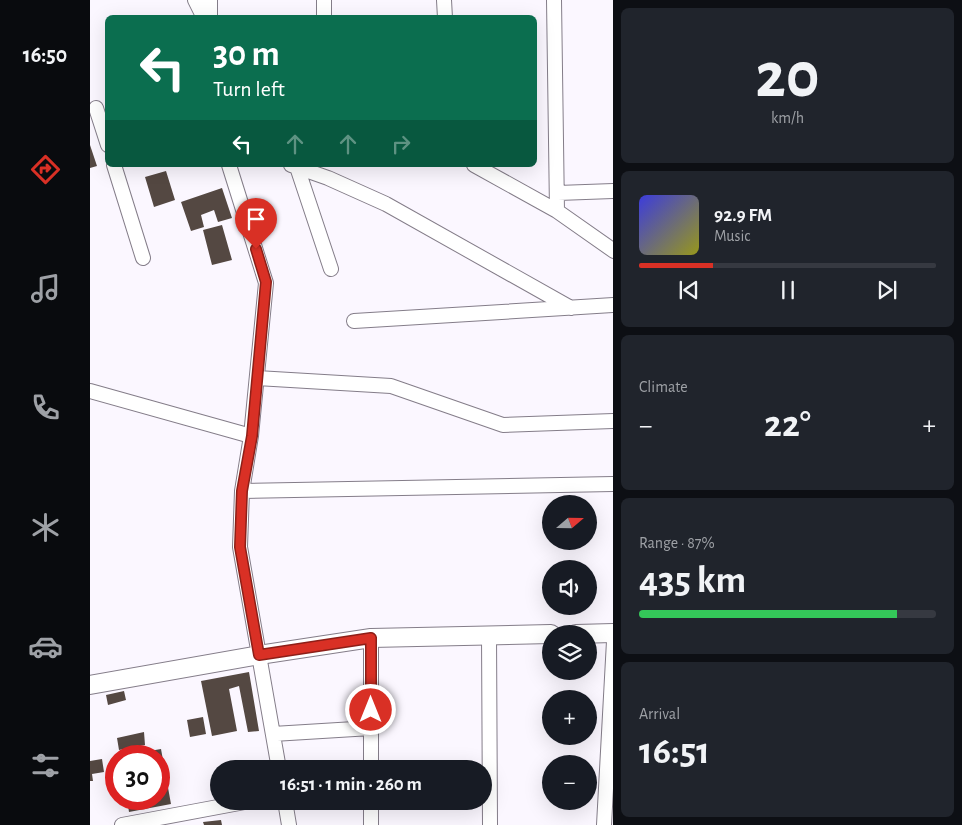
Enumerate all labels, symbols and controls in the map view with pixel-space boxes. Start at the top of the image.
icon: left [130,35,195,100]
text: 30 m [213,37,280,72]
text: 16:50 [23,44,67,66]
text: 20 [755,44,820,109]
text: Turn left [213,78,285,100]
text: km/h [771,110,804,126]
icon: left [228,130,256,158]
icon: ahead [281,130,309,158]
icon: ahead [334,130,362,158]
icon: right [387,130,415,158]
icon: directions [28,152,63,187]
pin [235,198,277,249]
icon: arrive [242,205,270,233]
text: 92.9 FM [714,206,772,225]
text: Music [714,228,750,244]
icon: music [28,271,63,306]
icon: previous [675,276,703,304]
icon: pause [774,276,802,304]
icon: next [873,276,901,304]
text: Climate [639,379,688,395]
icon: phone [28,390,63,425]
text: 22° [764,406,811,444]
text: − [639,412,652,440]
text: + [923,412,936,440]
north arrow [542,495,598,550]
map controls [542,495,597,810]
icon: climate [28,510,63,545]
text: Range · 87% [639,535,715,551]
button: sound [542,560,597,615]
text: 435 km [639,562,746,600]
button: layers [542,625,597,680]
icon: car [28,629,63,664]
position arrow [344,683,396,735]
button: + [542,690,597,745]
text: Arrival [639,706,680,722]
text: 16:51 [639,733,710,771]
speed limit sign: 30 [105,745,170,810]
icon: filters [28,748,63,783]
button: − [542,755,597,810]
text: 16:51 · 1 min · 260 m [280,775,422,794]

